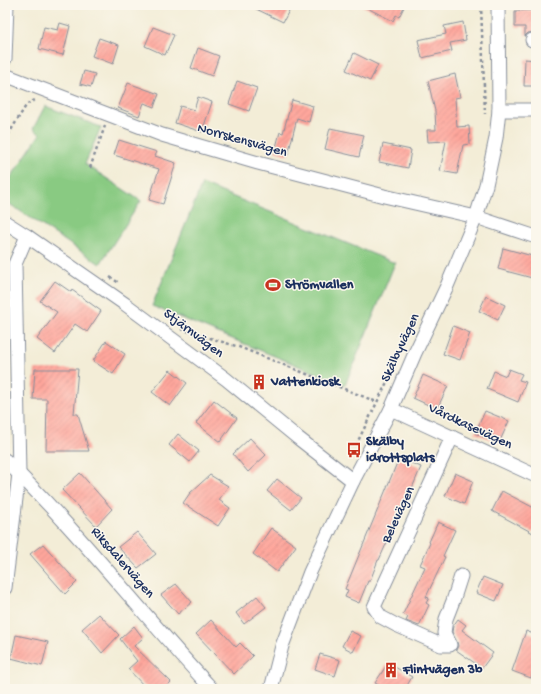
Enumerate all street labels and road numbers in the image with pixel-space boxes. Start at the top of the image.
street label: Norrskensvägen [195,120,289,162]
street label: Stjärnvägen [159,306,227,362]
street label: Skälbyvägen [378,311,424,385]
street label: Vårdkasevägen [424,400,515,454]
street label: Belevägen [378,484,420,547]
street label: Riksdalervägen [86,524,158,602]

